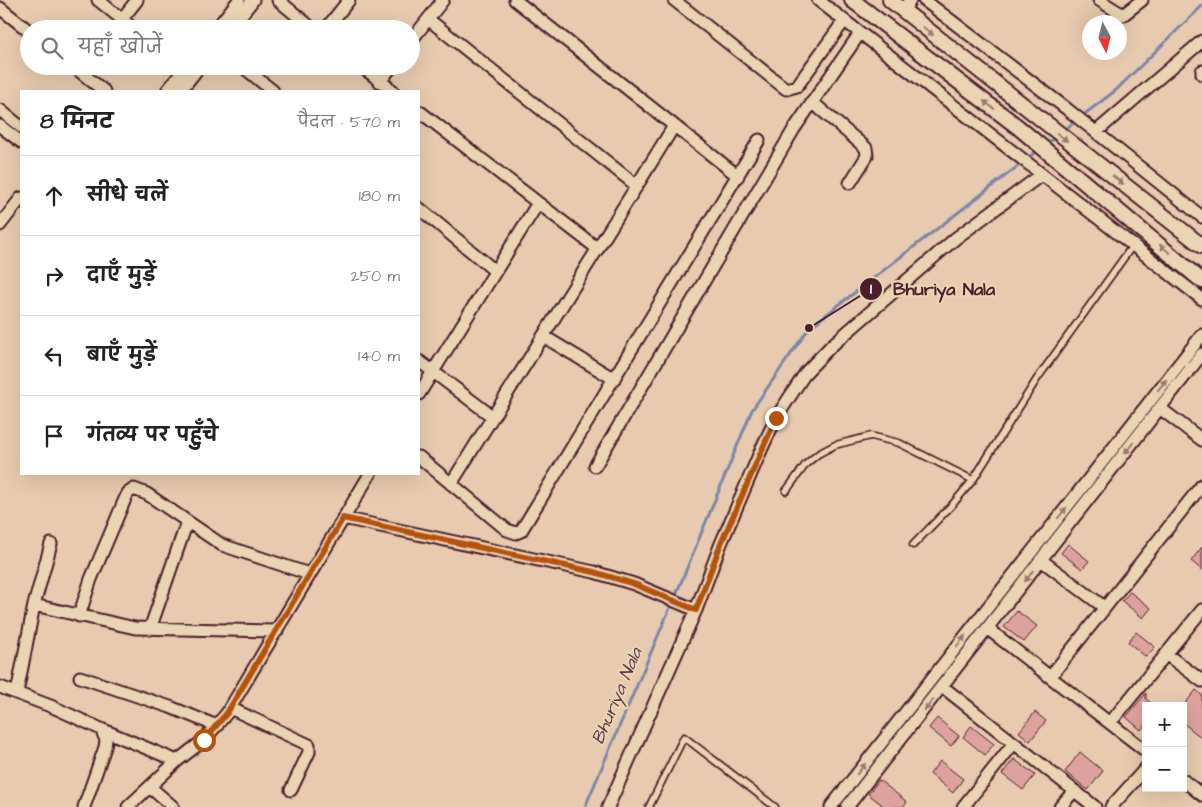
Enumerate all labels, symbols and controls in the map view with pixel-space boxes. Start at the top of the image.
north arrow [1082,15,1127,60]
search box [20,20,420,75]
one-way arrow [921,25,934,36]
icon: search [38,34,66,62]
text: यहाँ खोजें [78,34,162,61]
one-way arrow [983,99,996,110]
text: 8 मिनट [40,107,113,136]
text: पैदल · 570 m [298,111,400,133]
one-way arrow [1055,132,1069,142]
one-way arrow [1111,175,1124,186]
icon: ahead [40,182,68,210]
text: सीधे चलें [87,182,168,209]
text: 180 m [359,185,400,207]
one-way arrow [1158,244,1171,255]
icon: right [40,262,68,290]
text: दाएँ मुड़ें [87,262,156,289]
text: 250 m [351,265,400,287]
callout: Bhuriya Nala [858,273,1005,306]
text: Bhuriya Nala [893,277,996,303]
text: 1 [870,279,872,300]
icon: left [40,342,68,370]
text: बाएँ मुड़ें [87,342,156,369]
text: 140 m [358,345,400,367]
one-way arrow [1157,379,1168,392]
route end [765,407,788,430]
icon: arrive [40,422,68,450]
text: गंतव्य पर पहुँचे [87,422,218,449]
one-way arrow [1124,442,1135,455]
one-way arrow [1056,507,1067,520]
one-way arrow [1023,569,1034,582]
one-way arrow [956,634,967,647]
water label: Bhuriya Nala [586,643,650,748]
one-way arrow [924,698,935,711]
map controls [1142,702,1187,792]
button: + [1142,702,1187,747]
route start [193,729,216,752]
button: − [1142,747,1187,792]
one-way arrow [856,762,866,775]

